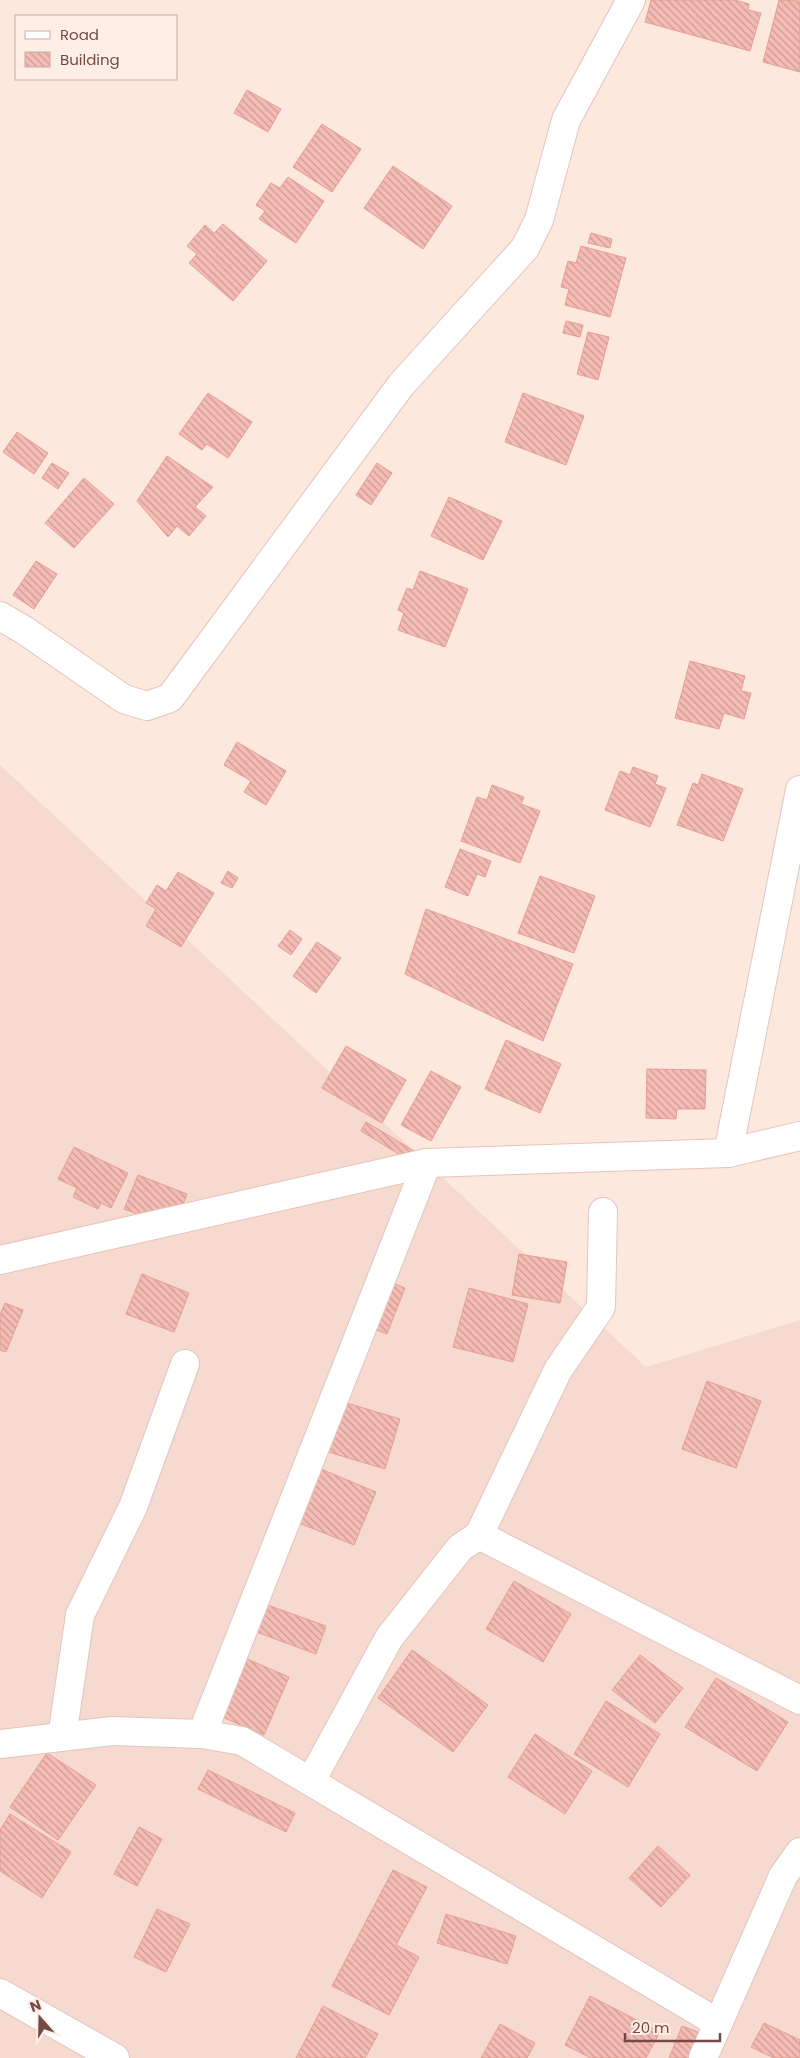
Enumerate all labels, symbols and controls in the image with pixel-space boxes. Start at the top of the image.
legend [15,15,178,80]
text: Road [60,24,99,45]
text: Building [60,49,120,70]
north arrow [15,1993,65,2043]
text: N [27,1995,44,2017]
scale bar [625,2010,720,2042]
text: 20 m [632,2017,670,2038]

